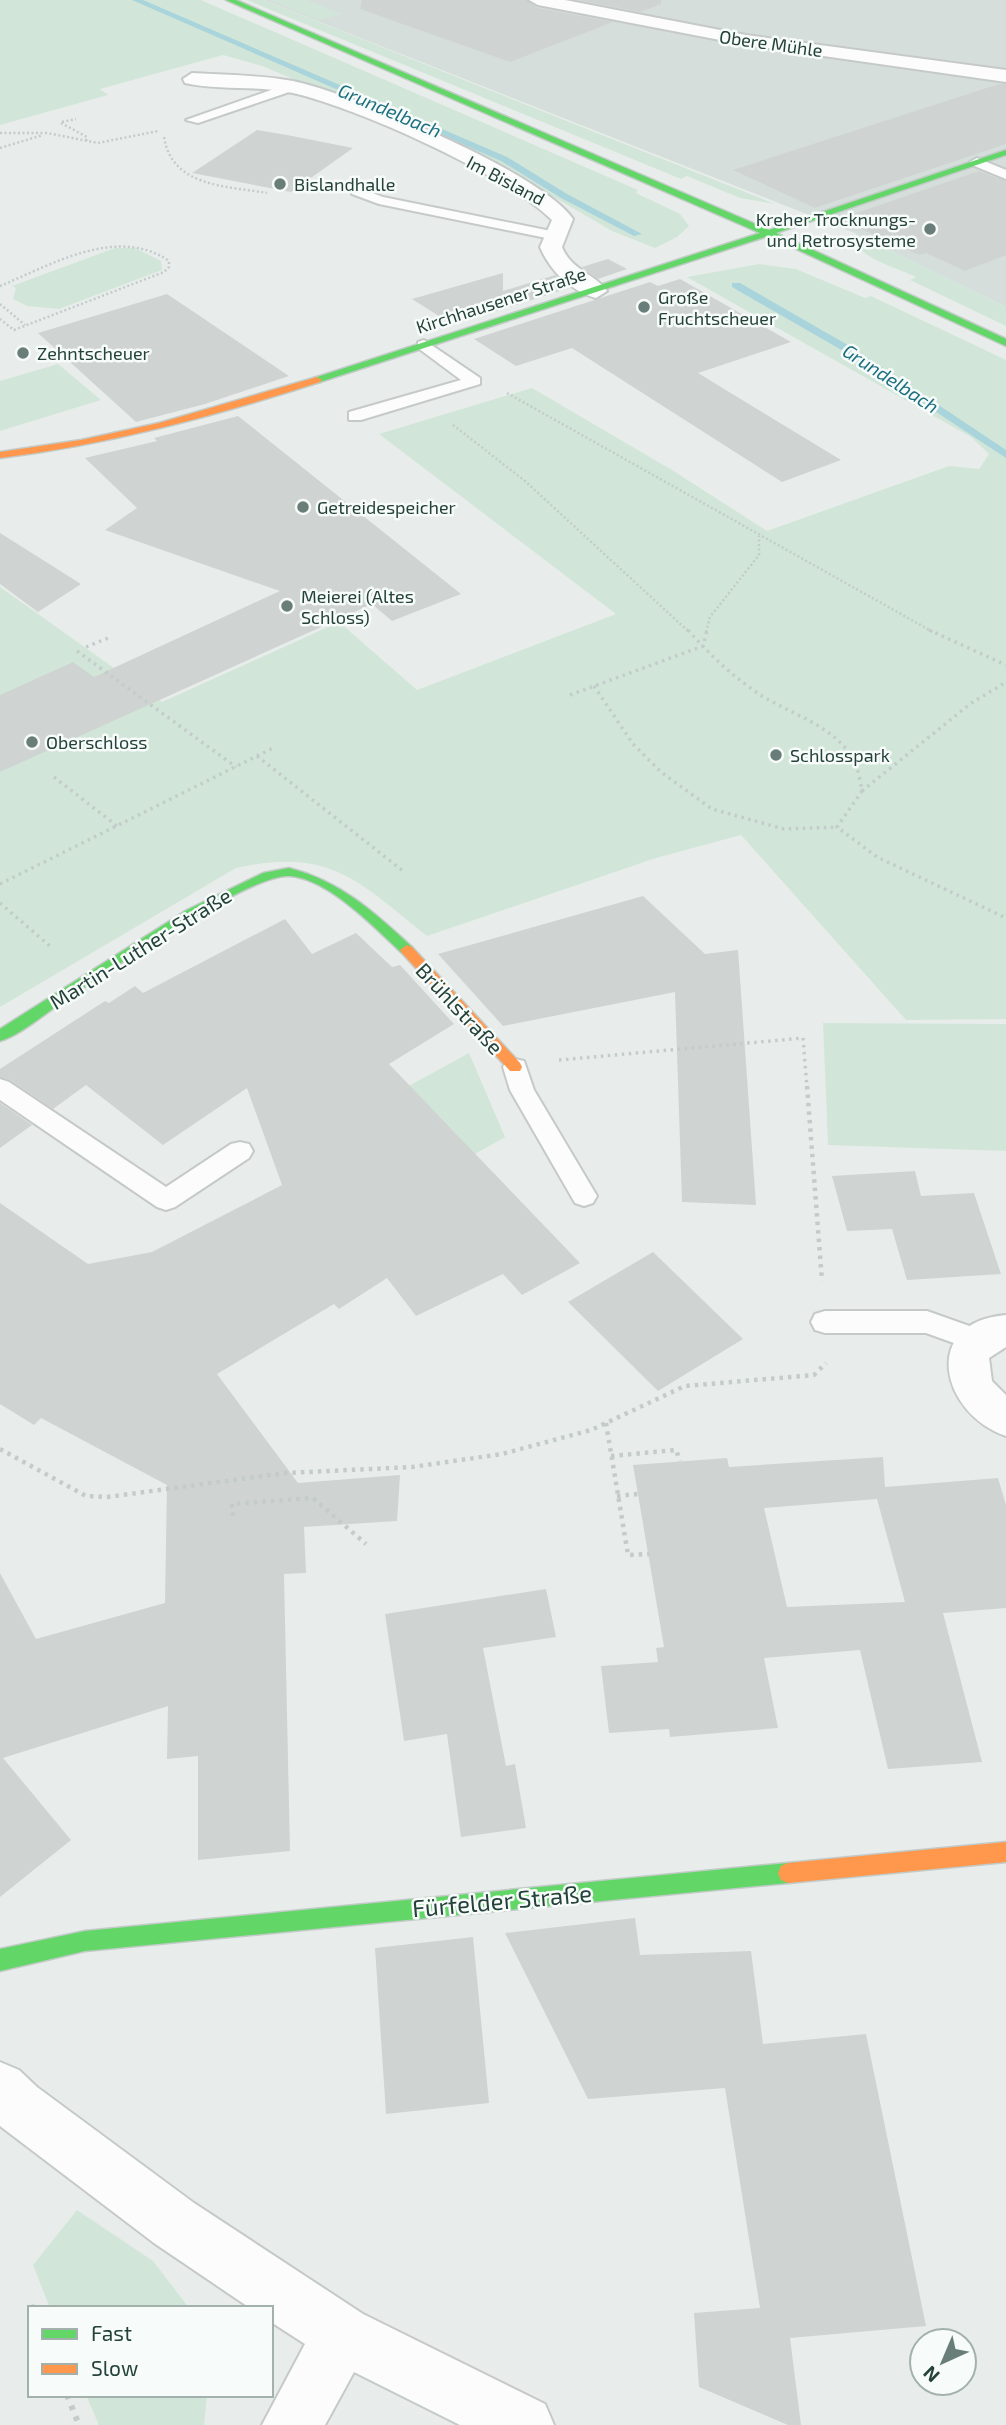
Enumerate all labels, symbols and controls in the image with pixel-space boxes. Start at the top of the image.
street label: Obere Mühle [718,25,824,61]
water label: Grundelbach [335,78,445,142]
street label: Im Bisland [463,150,549,210]
place label: Bislandhalle [294,173,395,195]
marker: Bislandhalle [272,176,288,192]
place label: Kreher Trocknungs- und Retrosysteme [756,208,916,251]
marker: Kreher Trocknungs- und Retrosysteme [922,221,938,237]
street label: Kirchhausener Straße [413,262,589,338]
place label: Große Fruchtscheuer [658,286,776,329]
marker: Große Fruchtscheuer [636,299,652,315]
water label: Grundelbach [839,338,943,418]
place label: Zehntscheuer [37,342,150,364]
marker: Zehntscheuer [15,345,31,361]
place label: Getreidespeicher [317,496,456,518]
marker: Getreidespeicher [295,499,311,515]
place label: Meierei (Altes Schloss) [301,585,414,628]
marker: Meierei (Altes Schloss) [279,598,295,614]
place label: Oberschloss [46,731,147,753]
marker: Oberschloss [24,734,40,750]
place label: Schlosspark [790,744,890,766]
marker: Schlosspark [768,747,784,763]
street label: Martin-Luther-Straße [45,882,235,1014]
street label: Brühlstraße [411,957,509,1059]
street label: Fürfelder Straße [411,1878,593,1922]
legend [28,2306,273,2397]
text: Fast [91,2320,132,2345]
north arrow [908,2327,978,2397]
text: Slow [91,2355,138,2380]
text: N [918,2362,944,2388]

